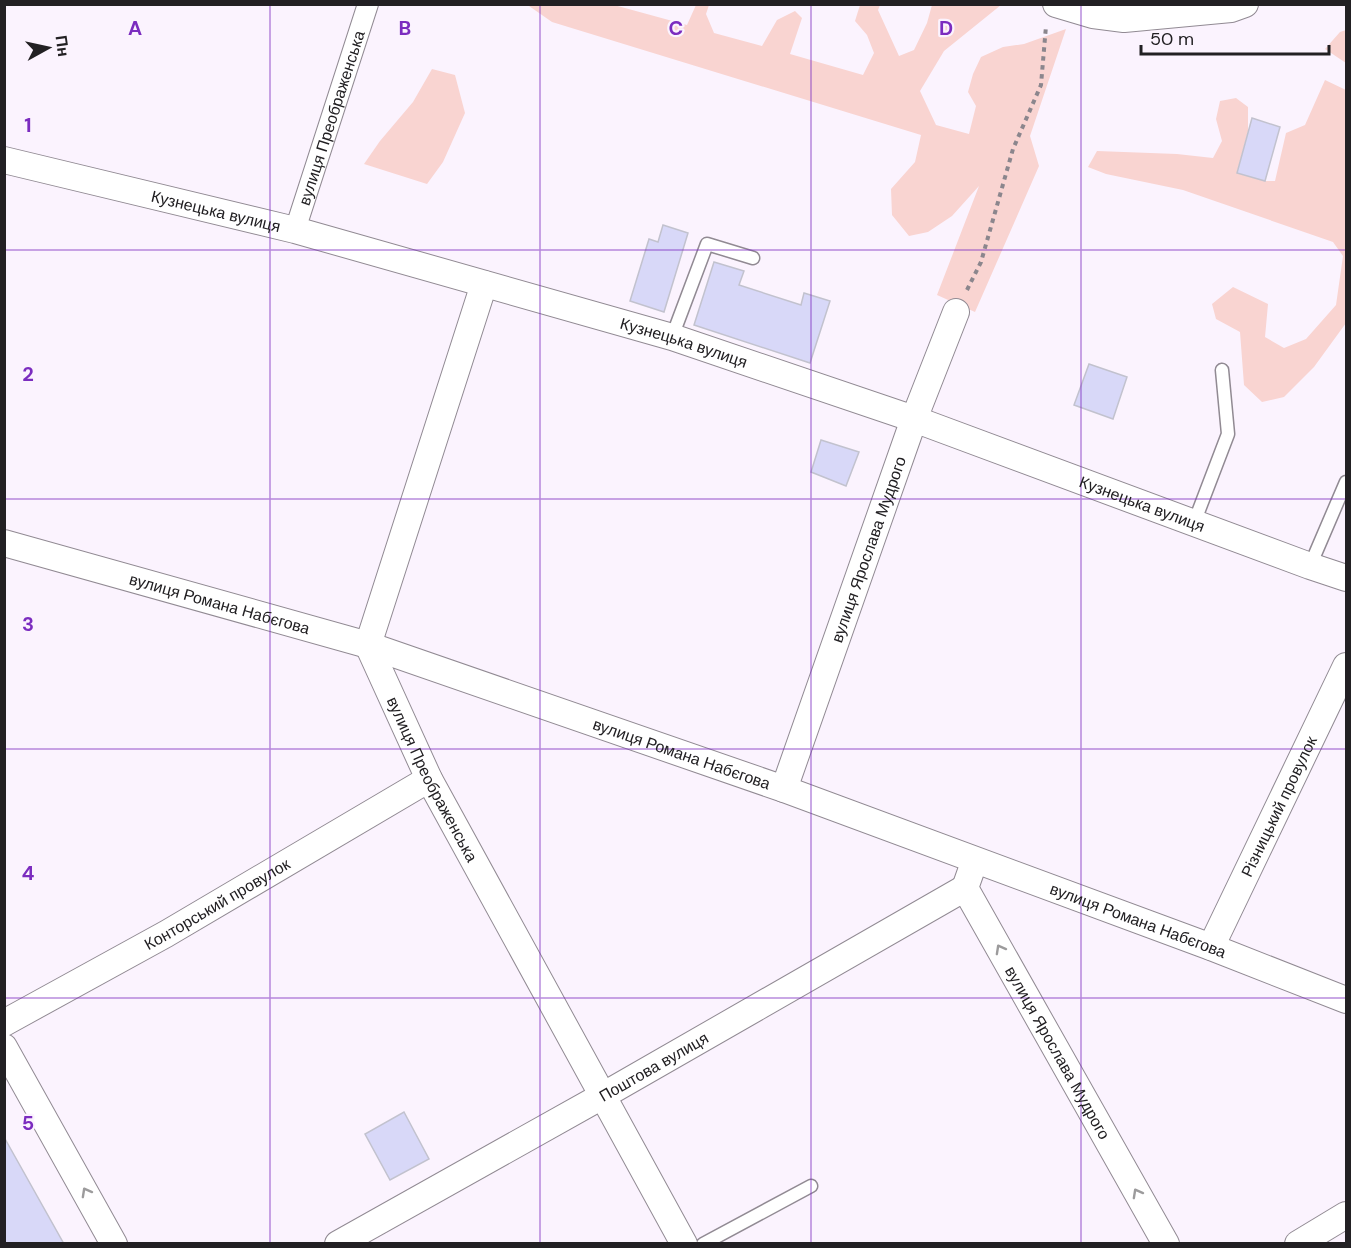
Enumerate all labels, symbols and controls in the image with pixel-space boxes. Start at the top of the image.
text: A [128,15,142,41]
text: B [399,15,411,41]
text: C [669,15,683,41]
text: D [939,15,953,41]
north arrow [18,18,78,78]
scale bar [1141,18,1328,56]
text: 50 m [1150,27,1194,51]
street label: вулиця Преображенська [293,28,369,208]
text: Пн [50,34,74,58]
text: 1 [24,112,32,138]
street label: Кузнецька вулиця [149,185,283,237]
street label: Кузнецька вулиця [618,312,750,372]
text: 2 [22,361,34,387]
street label: вулиця Ярослава Мудрого [826,453,911,645]
street label: Кузнецька вулиця [1076,471,1208,537]
street label: вулиця Романа Набєгова [127,568,312,639]
text: 3 [22,611,34,637]
street label: вулиця Преображенська [382,693,483,866]
street label: вулиця Романа Набєгова [590,713,773,794]
street label: Різницький провулок [1236,732,1322,880]
street label: Конторський провулок [140,852,294,955]
text: 4 [22,860,35,886]
street label: вулиця Романа Набєгова [1047,878,1230,963]
one-way arrow [996,945,1007,956]
street label: вулиця Ярослава Мудрого [1001,962,1115,1143]
street label: Поштова вулиця [595,1027,712,1106]
text: 5 [22,1110,34,1136]
one-way arrow [82,1188,93,1199]
one-way arrow [1133,1188,1144,1199]

